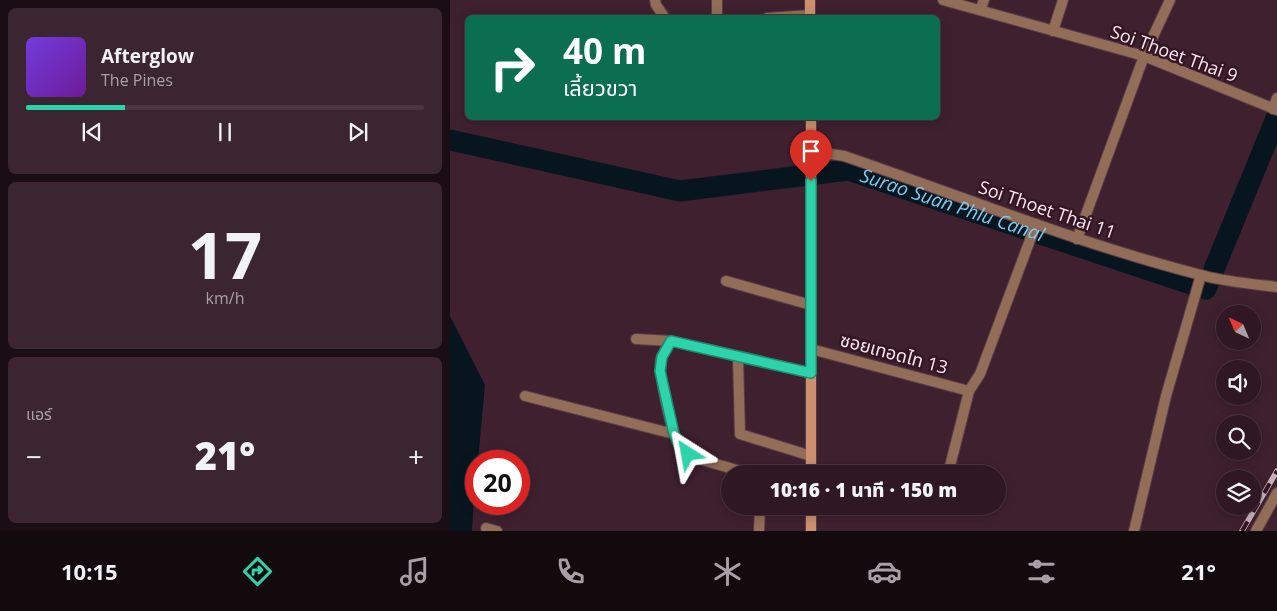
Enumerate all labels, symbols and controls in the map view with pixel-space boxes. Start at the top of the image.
street label: Soi Thoet Thai 9 [1108,19,1241,87]
text: 40 m [563,27,646,74]
icon: right [480,35,545,100]
text: Afterglow [101,43,194,69]
text: The Pines [101,69,173,91]
text: เลี้ยวขวา [563,72,638,102]
icon: previous [78,118,106,146]
icon: pause [211,118,239,146]
icon: next [344,118,372,146]
pin [790,130,832,181]
icon: arrive [797,137,825,165]
water label: Surao Suan Phlu Canal [857,162,1049,248]
street label: Soi Thoet Thai 11 [975,174,1119,244]
text: 17 [188,210,262,298]
text: km/h [206,287,244,309]
north arrow [1216,305,1261,350]
map controls [1216,305,1261,515]
street label: ซอยเทอดไท 13 [838,327,951,379]
button: sound [1216,360,1261,405]
text: แอร์ [26,403,52,425]
button: search [1216,415,1261,460]
position arrow [661,427,713,479]
text: 21° [195,429,255,481]
text: − [26,437,42,475]
text: + [408,437,424,475]
speed limit sign: 20 [465,450,530,515]
button: layers [1216,470,1261,515]
text: 10:16 · 1 นาที · 150 m [770,477,957,503]
icon: directions [240,554,275,589]
icon: music [397,554,432,589]
icon: phone [553,554,588,589]
icon: climate [710,554,745,589]
icon: car [867,554,902,589]
icon: filters [1024,554,1059,589]
text: 10:15 [61,556,118,586]
text: 21° [1181,556,1216,586]

